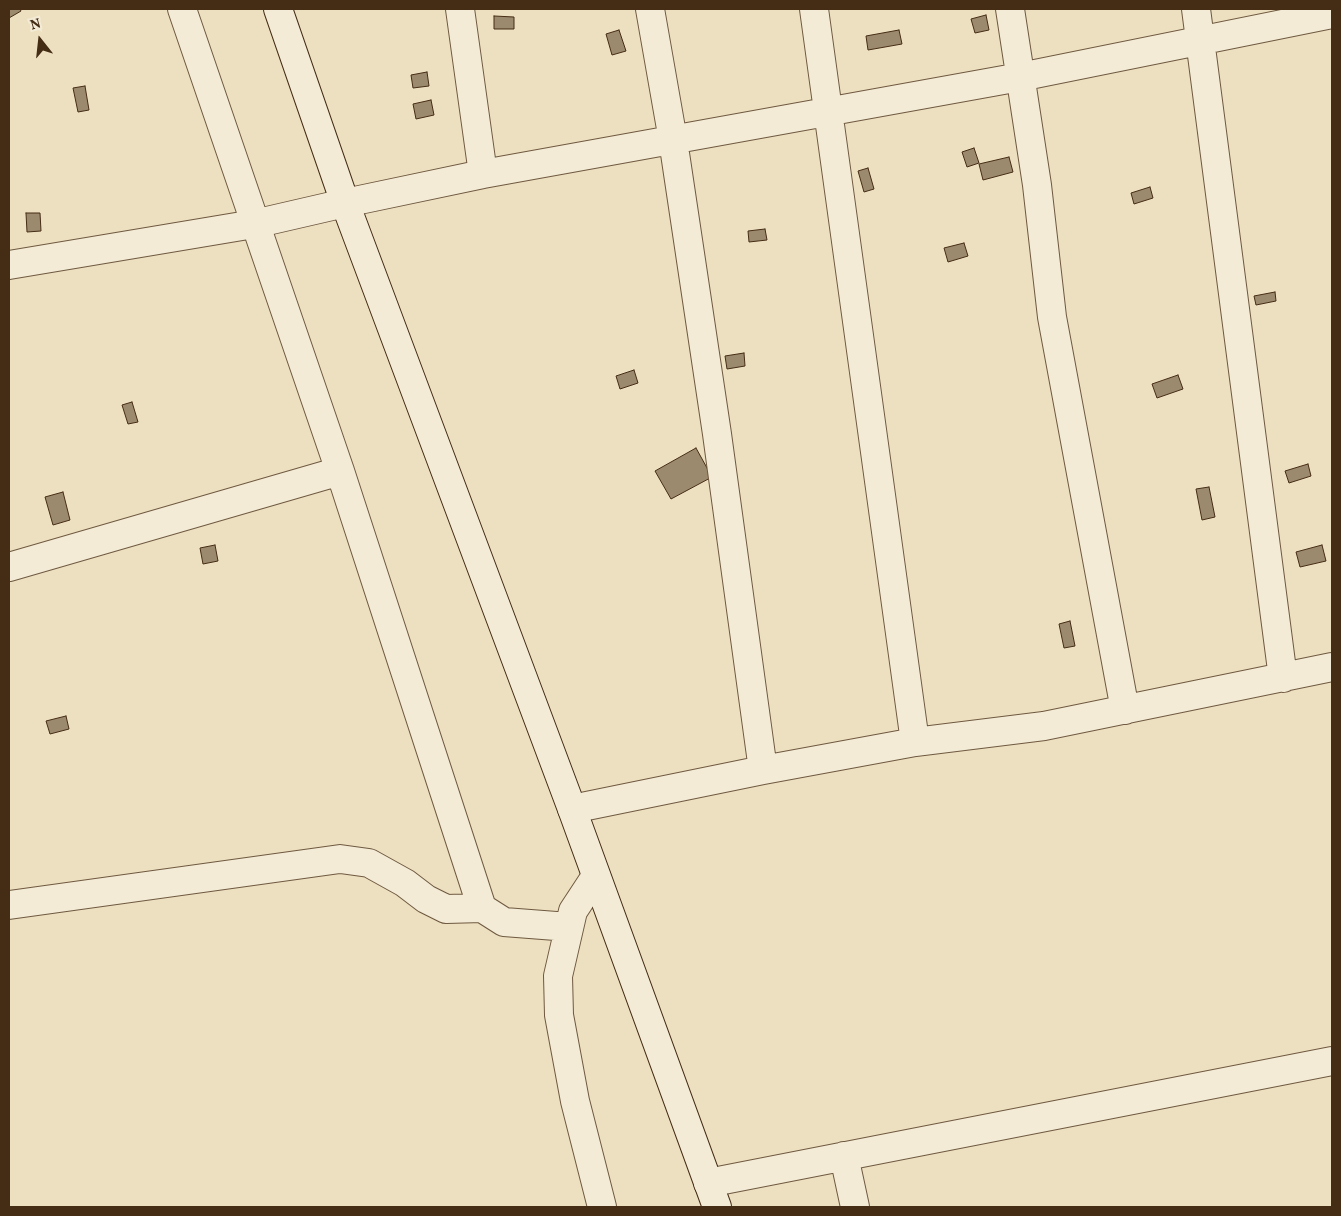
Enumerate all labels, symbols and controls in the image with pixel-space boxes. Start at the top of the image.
north arrow [15,15,65,65]
text: N [28,15,43,36]

